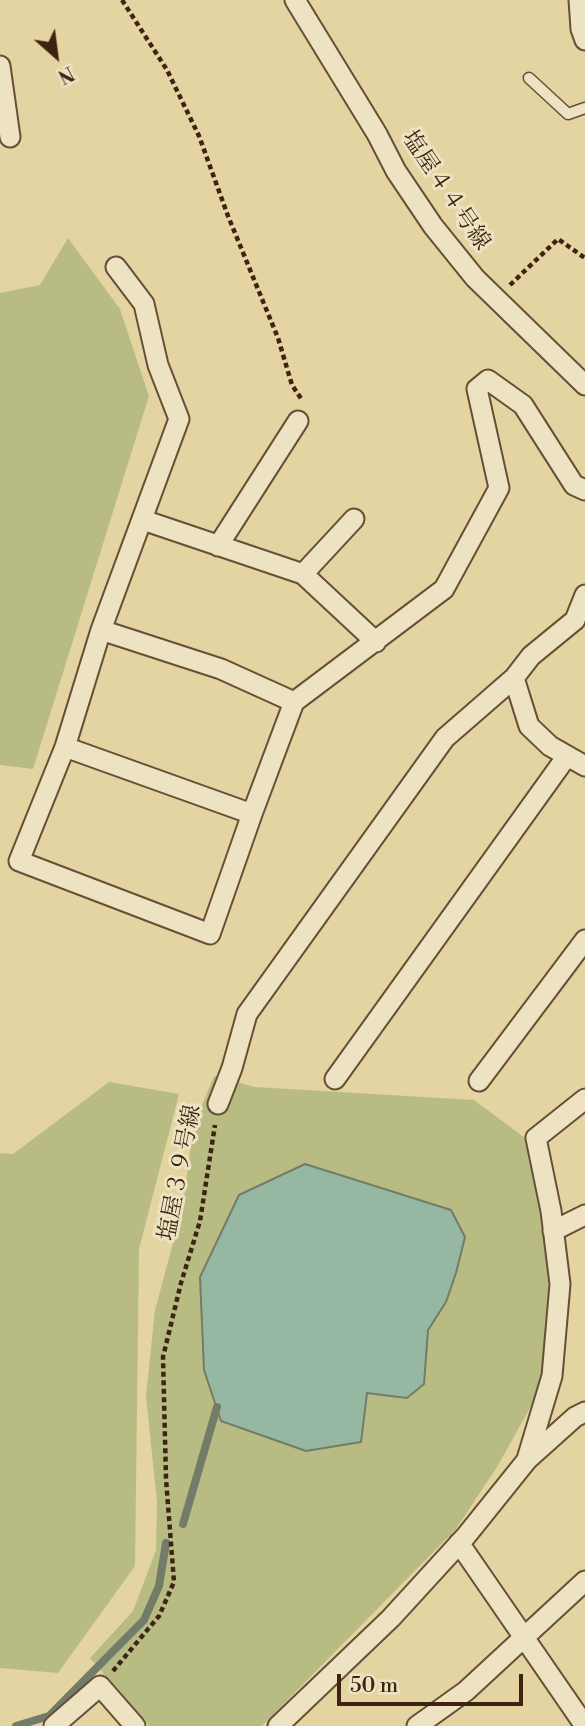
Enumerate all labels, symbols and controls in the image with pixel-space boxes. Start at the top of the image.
north arrow [21,21,91,91]
text: N [54,60,78,89]
street label: 塩屋４４号線 [395,126,495,256]
street label: 塩屋３９号線 [154,1103,208,1243]
scale bar [340,1660,526,1704]
text: 50 m [350,1673,398,1699]

